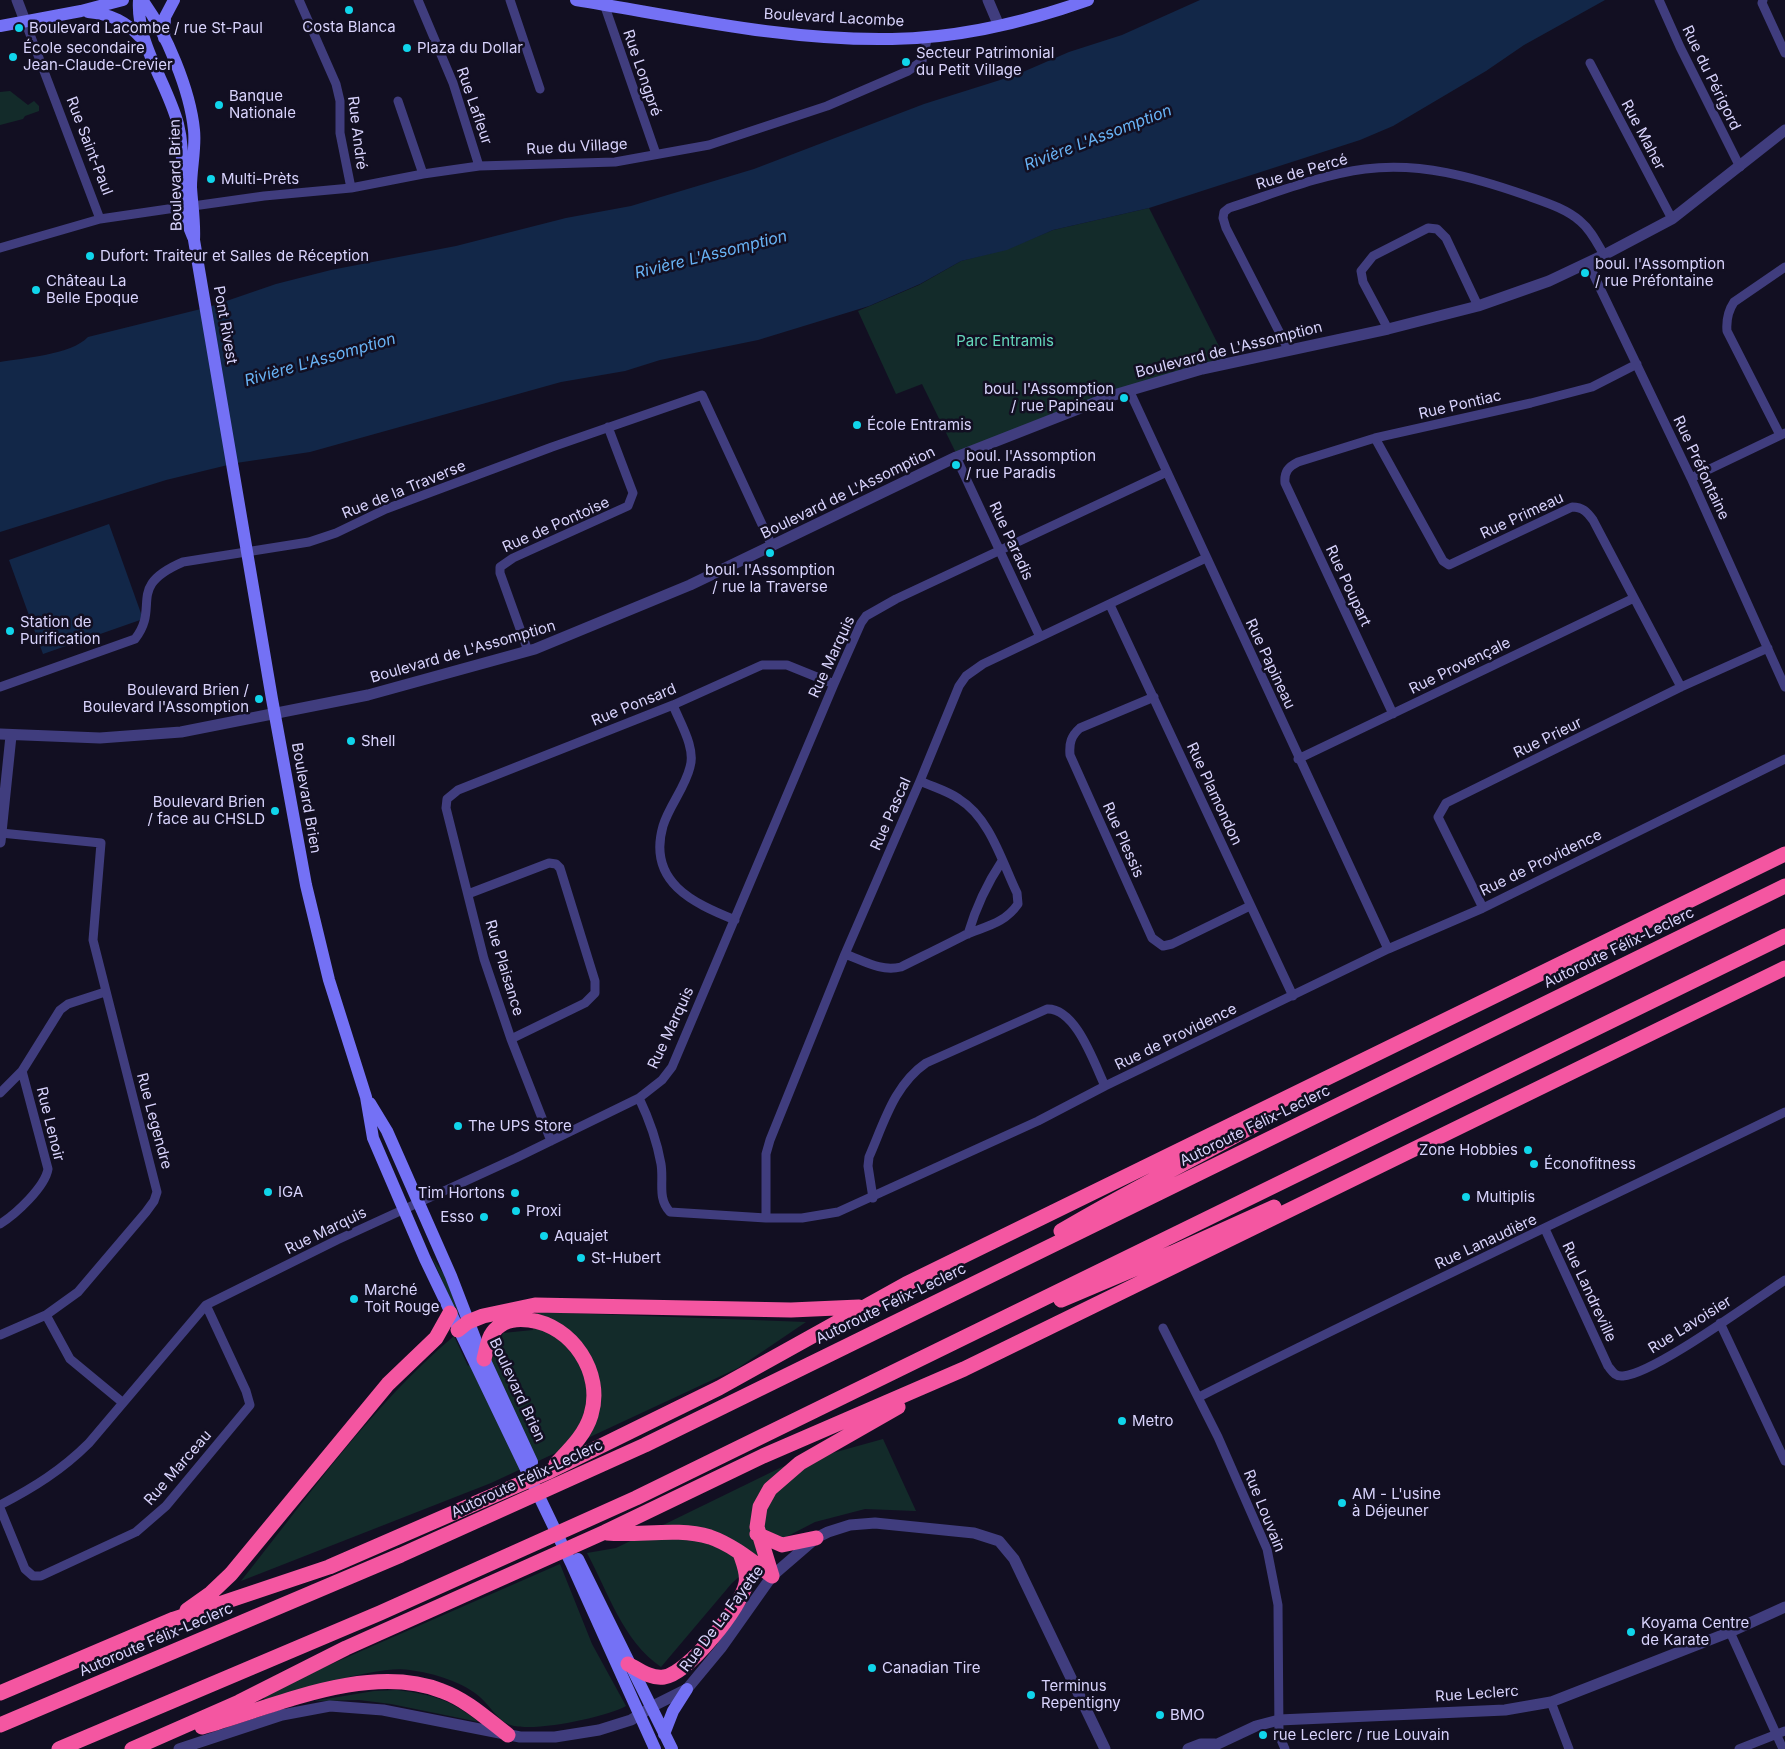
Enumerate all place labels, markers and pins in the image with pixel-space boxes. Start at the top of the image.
marker: Costa Blanca [343,4,355,16]
place label: Costa Blanca [302,18,396,36]
place label: Boulevard Lacombe / rue St-Paul [29,19,263,37]
marker: Boulevard Lacombe / rue St-Paul [13,22,25,34]
place label: École secondaire Jean-Claude-Crevier [23,39,173,74]
place label: Plaza du Dollar [417,39,523,57]
marker: Plaza du Dollar [401,42,413,54]
place label: Secteur Patrimonial du Petit Village [916,44,1054,79]
marker: École secondaire Jean-Claude-Crevier [7,51,19,63]
marker: Secteur Patrimonial du Petit Village [900,56,912,68]
place label: Banque Nationale [229,87,296,122]
marker: Banque Nationale [213,99,225,111]
place label: Multi-Prèts [221,170,299,188]
marker: Multi-Prèts [205,173,217,185]
place label: Dufort: Traiteur et Salles de Réception [100,247,369,265]
marker: Dufort: Traiteur et Salles de Réception [84,250,96,262]
place label: boul. l'Assomption / rue Préfontaine [1595,255,1725,290]
marker: boul. l'Assomption / rue Préfontaine [1579,267,1591,279]
place label: Château La Belle Epoque [46,272,139,307]
marker: Château La Belle Epoque [30,284,42,296]
place label: boul. l'Assomption / rue Papineau [984,380,1114,415]
marker: boul. l'Assomption / rue Papineau [1118,392,1130,404]
place label: École Entramis [867,416,972,434]
marker: École Entramis [851,419,863,431]
place label: boul. l'Assomption / rue Paradis [966,447,1096,482]
marker: boul. l'Assomption / rue Paradis [950,459,962,471]
marker: boul. l'Assomption / rue la Traverse [764,547,776,559]
place label: boul. l'Assomption / rue la Traverse [705,561,835,596]
place label: Station de Purification [20,613,101,648]
marker: Station de Purification [4,625,16,637]
place label: Boulevard Brien / Boulevard l'Assomption [83,681,249,716]
marker: Boulevard Brien / Boulevard l'Assomption [253,693,265,705]
place label: Shell [361,732,396,750]
marker: Shell [345,735,357,747]
place label: Boulevard Brien / face au CHSLD [148,793,265,828]
marker: Boulevard Brien / face au CHSLD [269,805,281,817]
place label: The UPS Store [468,1117,572,1135]
marker: The UPS Store [452,1120,464,1132]
place label: Zone Hobbies [1419,1141,1518,1159]
marker: Zone Hobbies [1522,1144,1534,1156]
place label: Éconofitness [1544,1155,1636,1173]
marker: Éconofitness [1528,1158,1540,1170]
place label: IGA [278,1183,303,1201]
place label: Tim Hortons [418,1184,505,1202]
marker: IGA [262,1186,274,1198]
marker: Tim Hortons [509,1187,521,1199]
place label: Multiplis [1476,1188,1535,1206]
marker: Multiplis [1460,1191,1472,1203]
place label: Proxi [526,1202,561,1220]
marker: Proxi [510,1205,522,1217]
place label: Esso [440,1208,474,1226]
marker: Esso [478,1211,490,1223]
place label: Aquajet [554,1227,608,1245]
marker: Aquajet [538,1230,550,1242]
place label: St-Hubert [591,1249,661,1267]
marker: St-Hubert [575,1252,587,1264]
place label: Marché Toit Rouge [364,1281,440,1316]
marker: Marché Toit Rouge [348,1293,360,1305]
place label: Metro [1132,1412,1174,1430]
marker: Metro [1116,1415,1128,1427]
place label: AM - L'usine à Déjeuner [1352,1485,1441,1520]
marker: AM - L'usine à Déjeuner [1336,1497,1348,1509]
place label: Koyama Centre de Karate [1641,1614,1749,1649]
marker: Koyama Centre de Karate [1625,1626,1637,1638]
place label: Canadian Tire [882,1659,980,1677]
marker: Canadian Tire [866,1662,878,1674]
place label: Terminus Repentigny [1041,1677,1121,1712]
marker: Terminus Repentigny [1025,1689,1037,1701]
place label: BMO [1170,1706,1205,1724]
marker: BMO [1154,1709,1166,1721]
place label: rue Leclerc / rue Louvain [1273,1726,1450,1744]
marker: rue Leclerc / rue Louvain [1257,1729,1269,1741]

